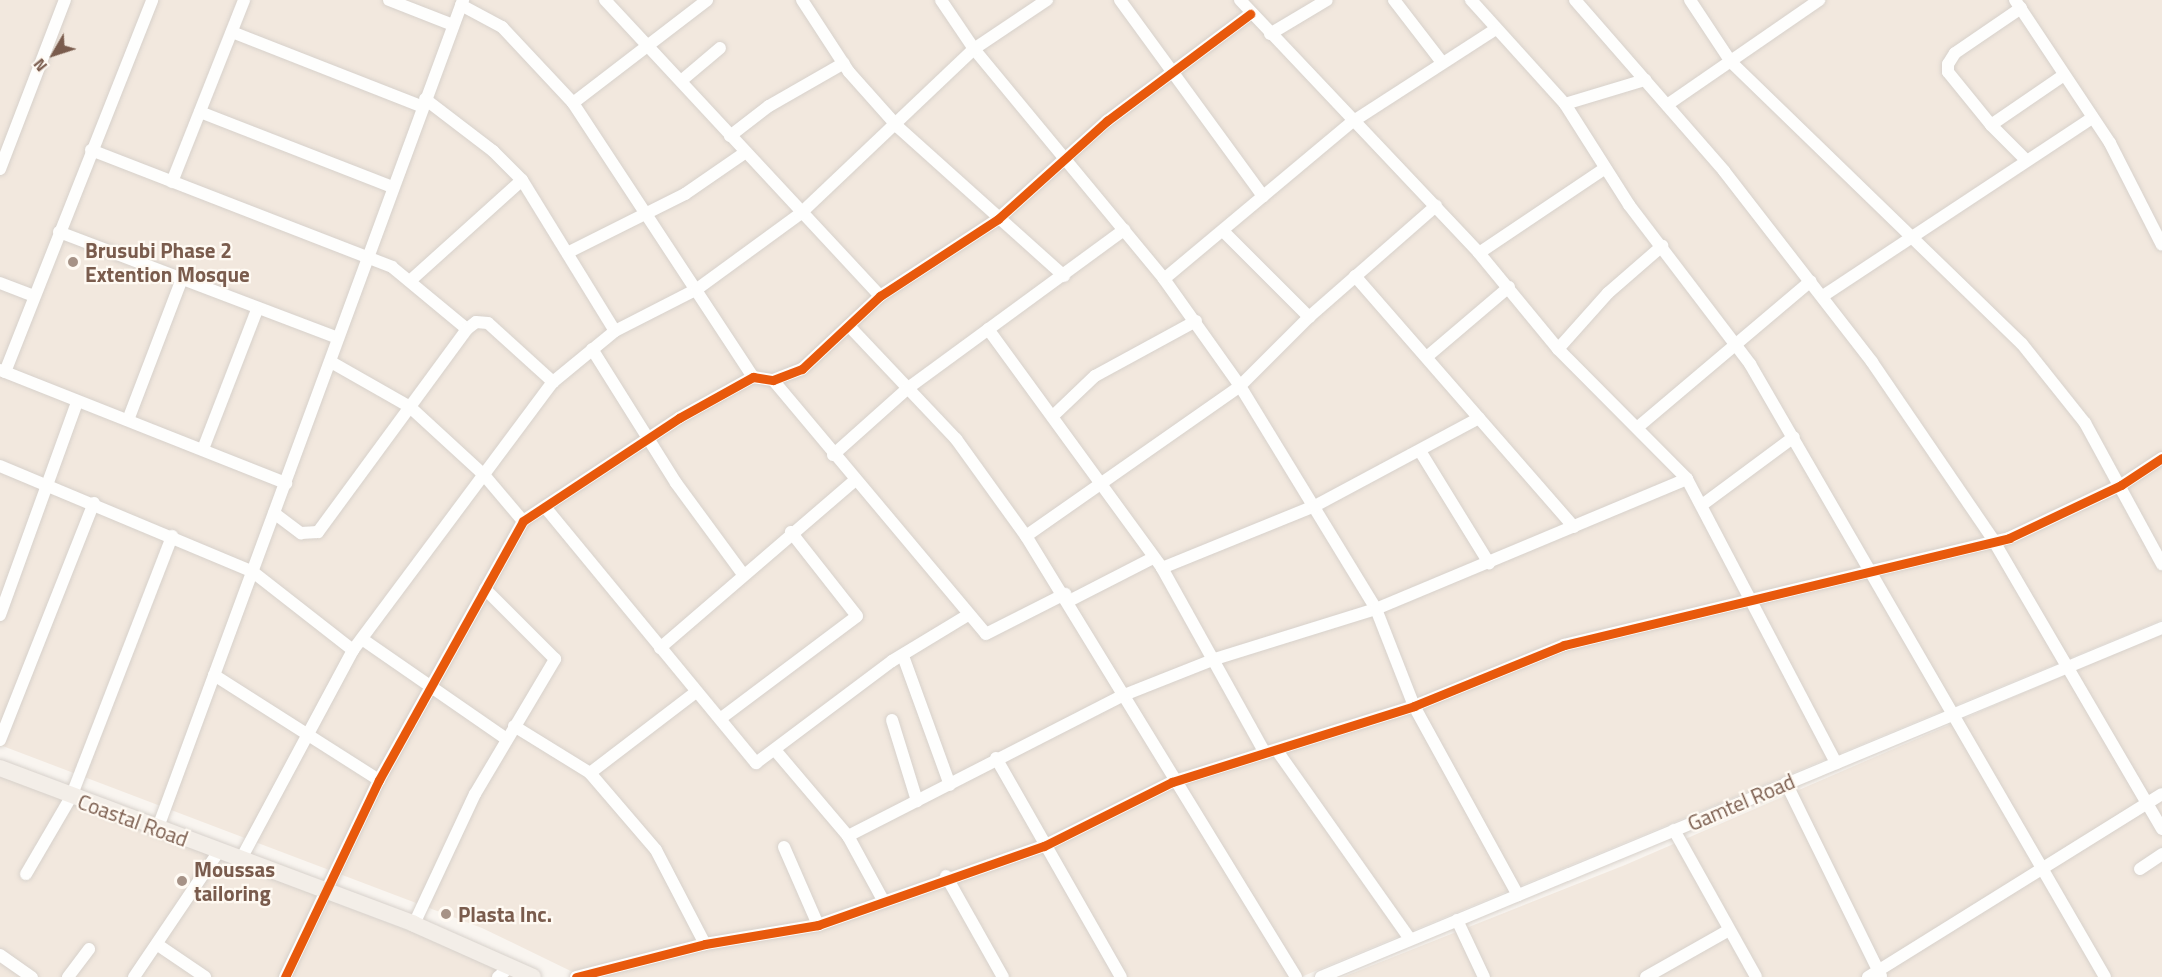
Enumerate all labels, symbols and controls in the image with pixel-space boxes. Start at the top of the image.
north arrow [24,24,84,84]
text: N [27,53,53,77]
place label: Brusubi Phase 2 Extention Mosque [85,237,250,287]
marker: Brusubi Phase 2 Extention Mosque [66,255,80,269]
street label: Gamtel Road [1684,768,1798,836]
street label: Coastal Road [74,788,192,852]
place label: Moussas tailoring [194,856,275,906]
marker: Moussas tailoring [175,874,189,888]
place label: Plasta Inc. [458,901,552,927]
marker: Plasta Inc. [439,907,453,921]

